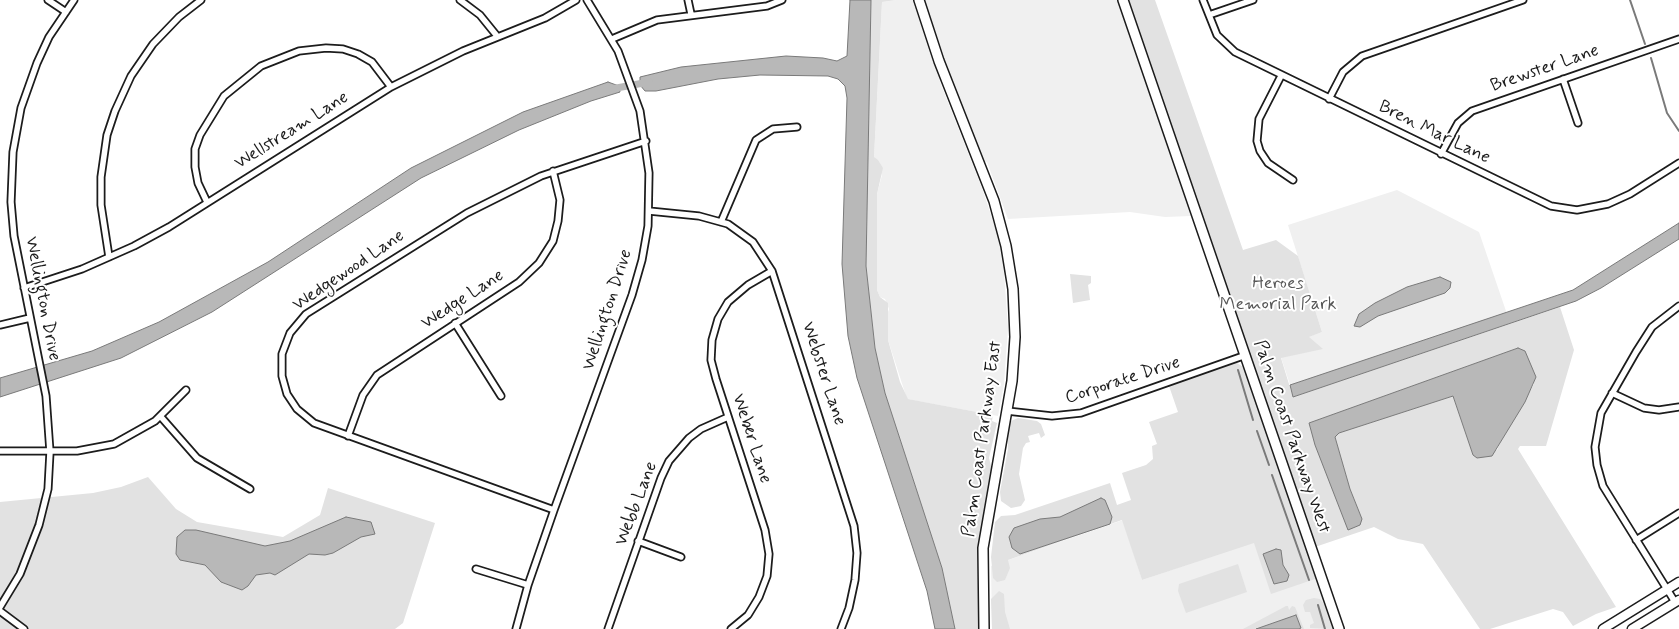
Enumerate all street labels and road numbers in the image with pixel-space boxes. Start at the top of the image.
street label: Brewster Lane [1488,40,1602,98]
street label: Wellstream Lane [231,87,353,175]
street label: Bren Mar Lane [1375,97,1493,169]
street label: Wedgewood Lane [289,226,409,316]
street label: Wellington Drive [19,235,65,363]
street label: Wellington Drive [578,247,638,373]
street label: Wedge Lane [418,265,508,335]
street label: Webster Lane [796,320,850,428]
street label: Palm Coast Parkway West [1248,338,1334,536]
street label: Palm Coast Parkway East [959,340,1007,538]
street label: Corporate Drive [1063,352,1183,410]
street label: Weber Lane [726,391,776,487]
street label: Webb Lane [611,459,663,549]

